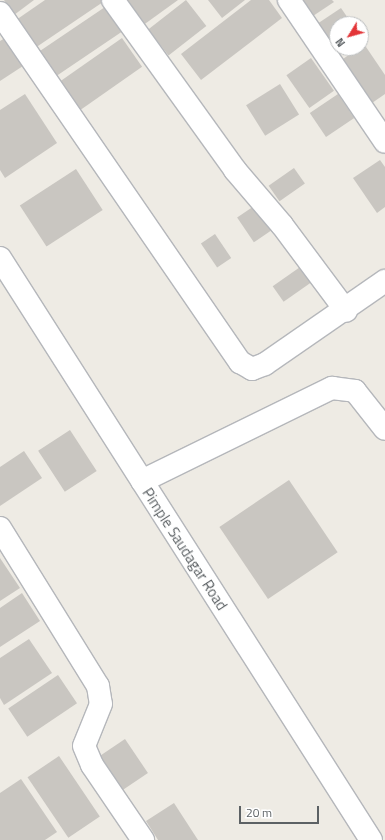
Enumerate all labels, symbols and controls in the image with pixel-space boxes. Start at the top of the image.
north arrow [329,16,369,56]
text: N [332,35,349,50]
street label: Pimple Saudagar Road [139,484,231,614]
scale bar [241,798,321,824]
text: 20 m [246,803,272,822]

